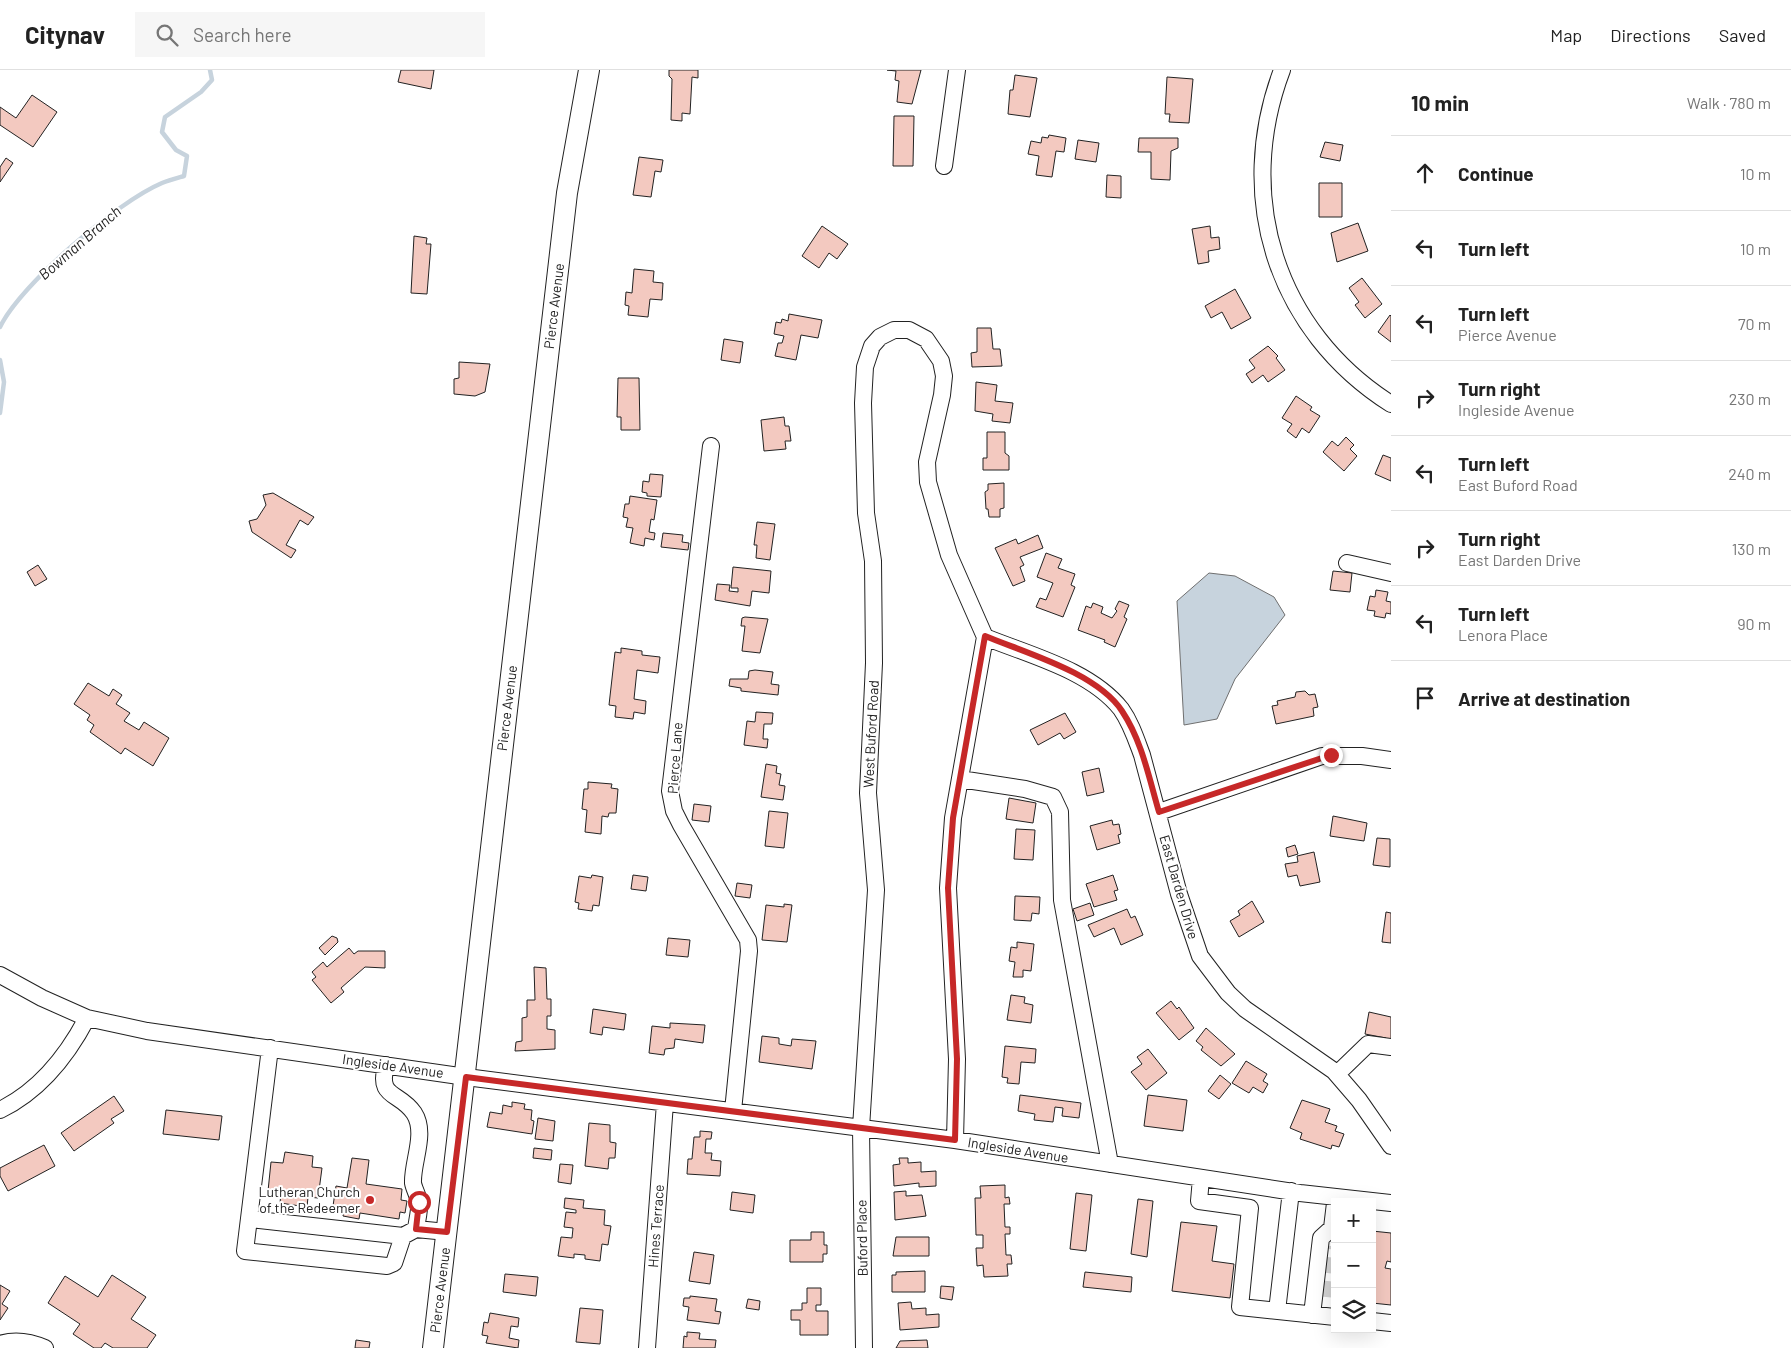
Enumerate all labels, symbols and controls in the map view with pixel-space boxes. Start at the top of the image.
search box [135,12,485,57]
text: Citynav [25,20,105,49]
icon: search [153,21,181,49]
text: Search here [193,23,292,46]
text: Map [1550,24,1582,46]
text: Directions [1610,24,1691,46]
text: Saved [1719,24,1766,46]
text: 10 min [1411,90,1469,115]
text: Walk · 780 m [1687,93,1771,112]
icon: ahead [1411,159,1439,187]
text: Continue [1458,162,1534,185]
text: 10 m [1740,164,1771,183]
water label: Bowman Branch [34,201,124,283]
icon: left [1411,234,1439,262]
text: Turn left [1458,237,1529,260]
text: 10 m [1740,239,1771,258]
street label: Pierce Avenue [540,262,567,350]
text: Turn left [1458,302,1529,325]
icon: left [1411,309,1439,337]
text: 70 m [1738,314,1771,333]
text: Pierce Avenue [1458,325,1557,344]
text: Turn right [1458,377,1540,400]
icon: right [1411,384,1439,412]
text: 230 m [1729,389,1771,408]
text: Ingleside Avenue [1458,400,1574,419]
text: Turn left [1458,452,1529,475]
icon: left [1411,459,1439,487]
text: 240 m [1728,464,1771,483]
text: East Buford Road [1458,475,1578,494]
text: Turn right [1458,527,1540,550]
icon: right [1411,534,1439,562]
text: 130 m [1732,539,1771,558]
text: East Darden Drive [1458,550,1581,569]
text: Turn left [1458,602,1529,625]
icon: left [1411,609,1439,637]
text: 90 m [1737,614,1771,633]
text: Lenora Place [1458,625,1548,644]
street label: Pierce Avenue [493,664,520,752]
street label: West Buford Road [859,680,882,788]
icon: arrive [1411,684,1439,712]
text: Arrive at destination [1458,687,1630,710]
street label: Pierce Lane [664,722,685,794]
route end [1320,744,1343,767]
street label: East Darden Drive [1156,833,1202,941]
street label: Ingleside Avenue [341,1050,445,1081]
street label: Ingleside Avenue [966,1133,1070,1166]
place label: Lutheran Church of the Redeemer [259,1183,360,1216]
street label: Hines Terrace [644,1184,667,1268]
route start [408,1191,431,1214]
marker: Lutheran Church of the Redeemer [364,1194,376,1206]
map controls [1331,1198,1376,1333]
button: + [1331,1198,1376,1243]
street label: Buford Place [852,1199,871,1277]
button: − [1331,1243,1376,1288]
street label: Pierce Avenue [426,1246,453,1334]
button: layers [1331,1288,1376,1333]

